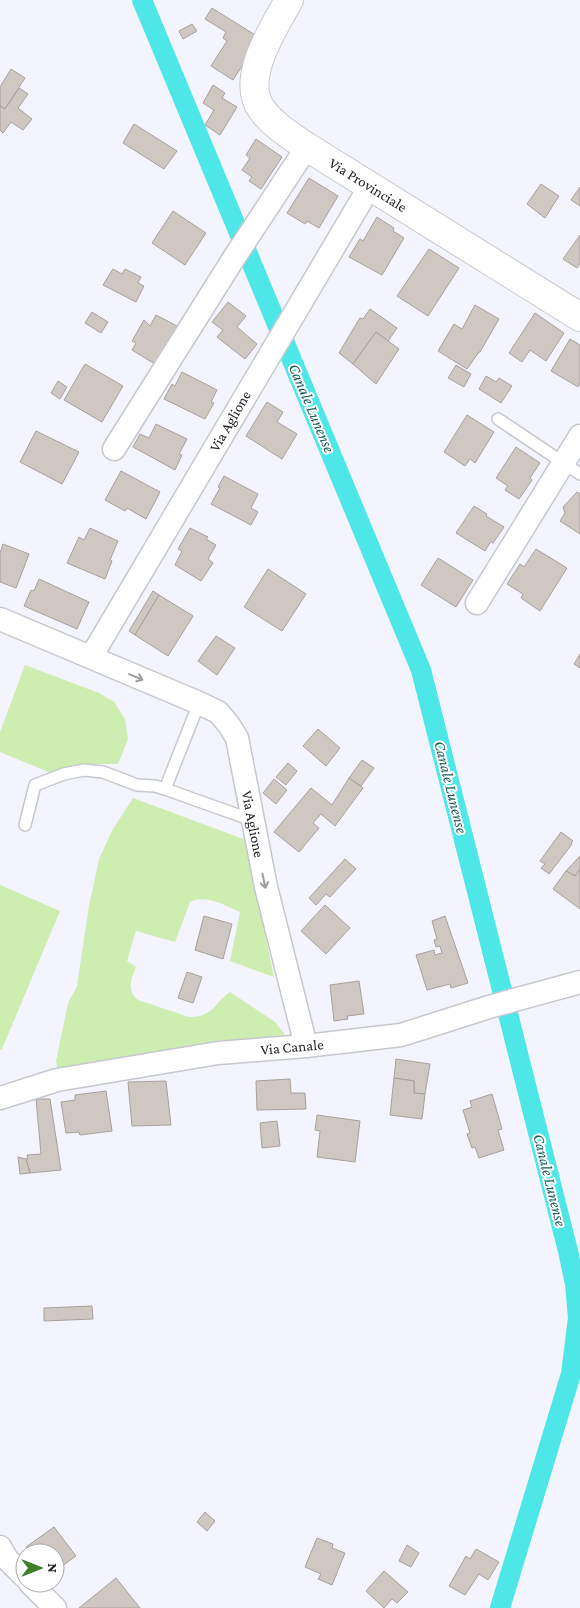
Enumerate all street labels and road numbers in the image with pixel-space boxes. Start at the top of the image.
street label: Via Provinciale [326,155,410,215]
street label: Via Aglione [206,387,255,455]
street label: Via Aglione [238,789,267,859]
street label: Via Canale [260,1036,325,1058]

